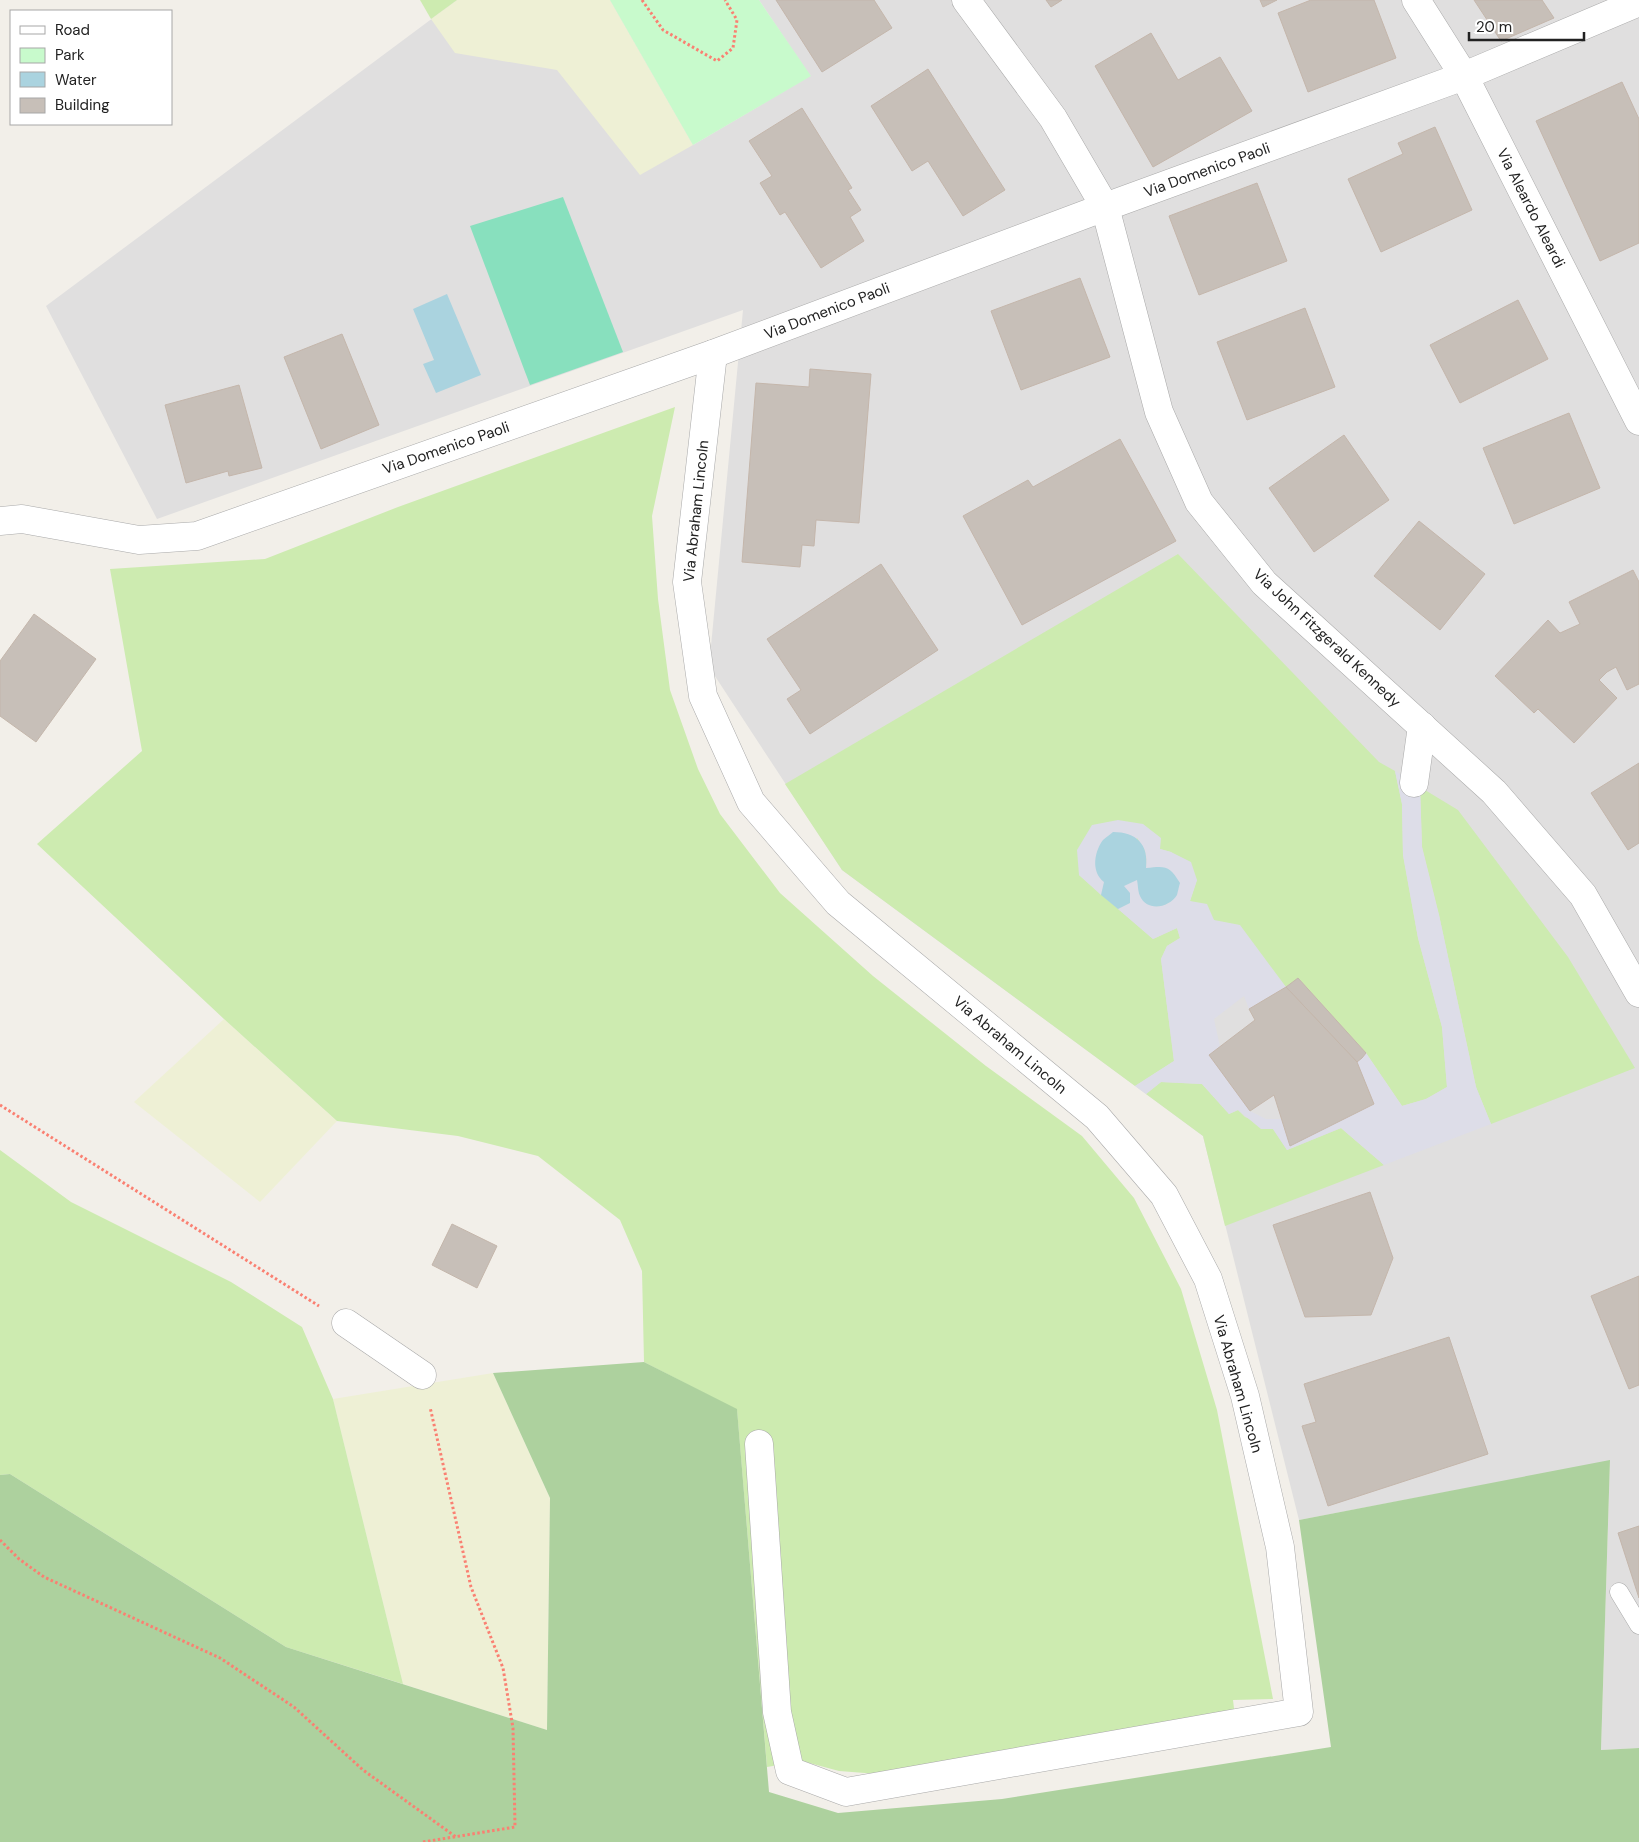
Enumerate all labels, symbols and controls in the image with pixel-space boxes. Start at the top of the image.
legend [10,10,172,125]
scale bar [1469,10,1584,42]
text: 20 m [1476,17,1512,37]
text: Road [55,20,90,40]
text: Park [55,45,85,65]
text: Water [55,70,97,90]
text: Building [55,95,110,115]
street label: Via Domenico Paoli [1141,138,1273,202]
street label: Via Aleardo Aleardi [1492,145,1570,271]
street label: Via Domenico Paoli [761,278,893,344]
street label: Via Domenico Paoli [380,417,512,479]
street label: Via Abraham Lincoln [679,439,713,583]
street label: Via John Fitzgerald Kennedy [1249,564,1406,712]
street label: Via Abraham Lincoln [949,992,1071,1098]
street label: Via Abraham Lincoln [1209,1313,1267,1455]

